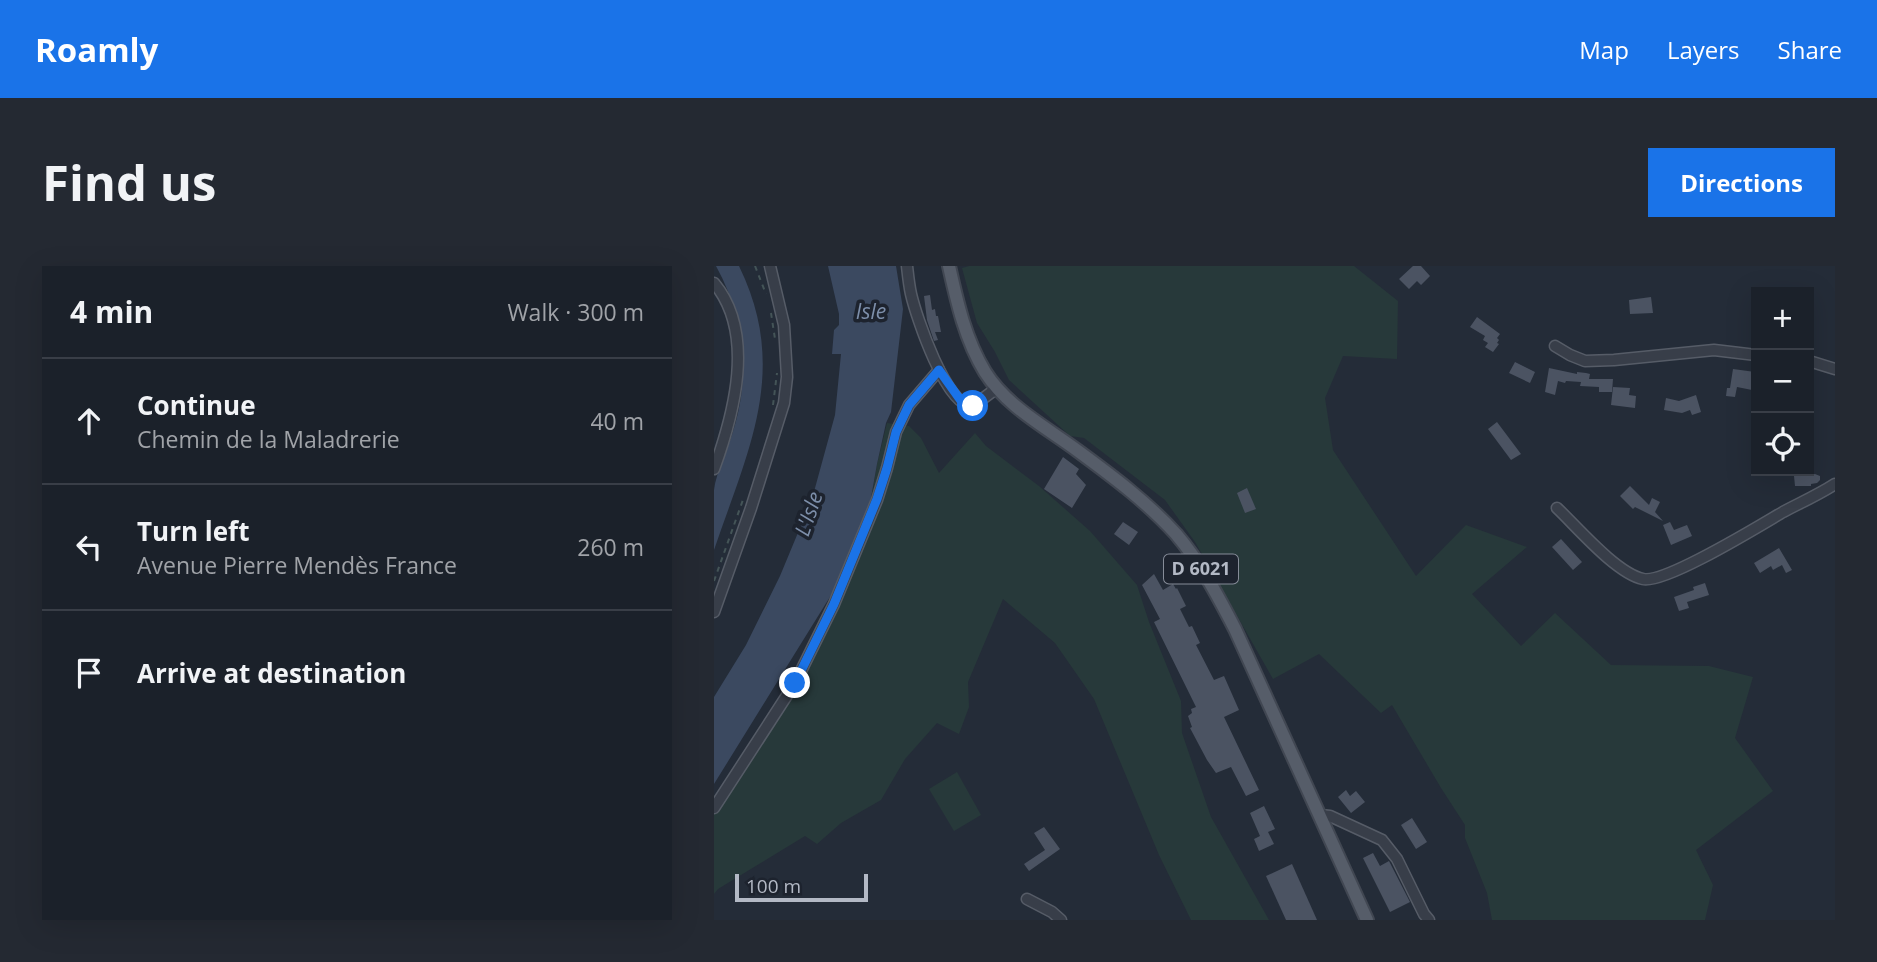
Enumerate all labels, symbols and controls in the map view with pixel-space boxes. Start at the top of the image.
text: Roamly [35,27,158,72]
text: Map [1579,33,1629,66]
text: Layers [1667,33,1740,66]
text: Share [1778,33,1842,66]
button: Directions [1648,148,1835,217]
text: Find us [42,149,216,215]
map controls [1751,287,1814,476]
button: + [1751,287,1814,350]
text: 4 min [70,291,153,332]
text: Walk · 300 m [507,296,644,328]
water label: Isle [856,297,886,325]
button: − [1751,350,1814,413]
text: Continue [137,387,256,423]
route start [957,390,988,421]
icon: ahead [70,402,108,440]
text: 40 m [590,405,644,437]
button: locate [1751,413,1814,476]
text: Chemin de la Maladrerie [137,423,400,455]
water label: L'Isle [787,488,829,540]
text: Turn left [137,513,249,549]
icon: left [70,528,108,566]
text: 260 m [577,531,644,563]
text: Avenue Pierre Mendès France [137,549,457,581]
road number: D 6021 [1164,554,1238,584]
icon: arrive [70,654,108,692]
text: Arrive at destination [137,655,406,691]
route end [779,667,810,698]
scale bar [735,871,868,903]
text: 100 m [746,873,801,899]

